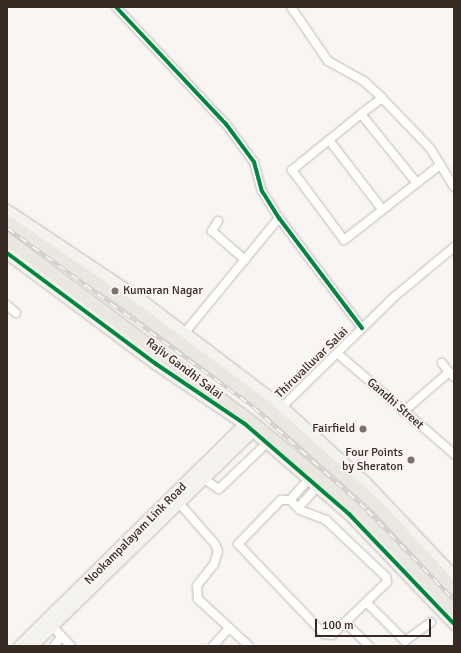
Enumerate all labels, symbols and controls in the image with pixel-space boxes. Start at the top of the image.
place label: Kumaran Nagar [123,284,203,298]
marker: Kumaran Nagar [110,286,120,296]
street label: Thiruvalluvar Salai [273,325,351,401]
street label: Rajiv Gandhi Salai [143,335,225,403]
street label: Gandhi Street [364,375,426,433]
place label: Fairfield [312,422,355,436]
marker: Fairfield [358,424,368,434]
place label: Four Points by Sheraton [342,446,403,474]
marker: Four Points by Sheraton [406,455,416,465]
street label: Nookampalayam Link Road [82,480,190,588]
scale bar [317,611,433,637]
text: 100 m [322,618,354,633]

